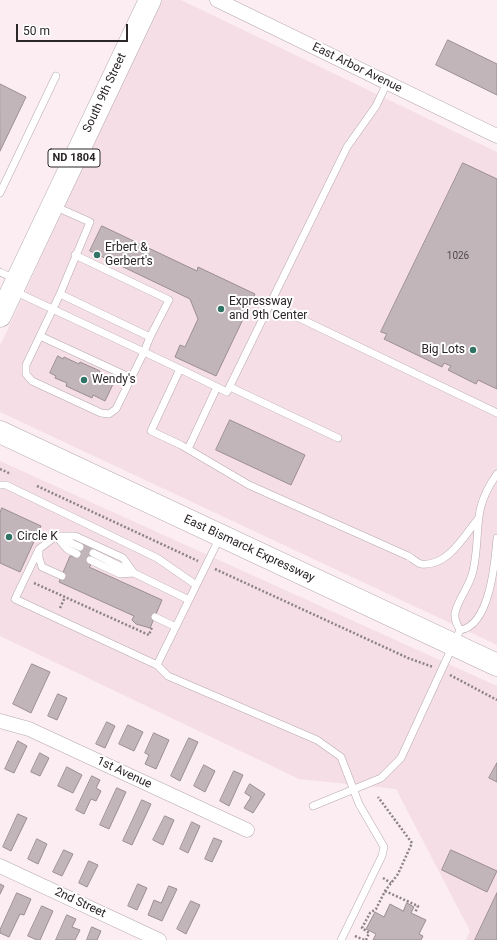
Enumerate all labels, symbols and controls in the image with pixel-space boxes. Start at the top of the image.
scale bar [18,16,130,42]
text: 50 m [23,24,50,38]
street label: East Arbor Avenue [310,40,404,96]
street label: South 9th Street [80,51,130,135]
road number: ND 1804 [48,149,100,167]
place label: Erbert & Gerbert's [105,241,153,269]
marker: Erbert & Gerbert's [92,250,102,260]
house number: 1026 [447,250,469,262]
place label: Expressway and 9th Center [229,295,307,323]
marker: Expressway and 9th Center [216,304,226,314]
place label: Big Lots [421,343,465,357]
marker: Big Lots [468,345,478,355]
place label: Wendy's [92,373,136,387]
marker: Wendy's [79,375,89,385]
street label: East Bismarck Expressway [181,512,317,586]
place label: Circle K [17,530,58,544]
marker: Circle K [4,532,14,542]
street label: 1st Avenue [94,754,154,792]
street label: 2nd Street [52,885,108,921]

